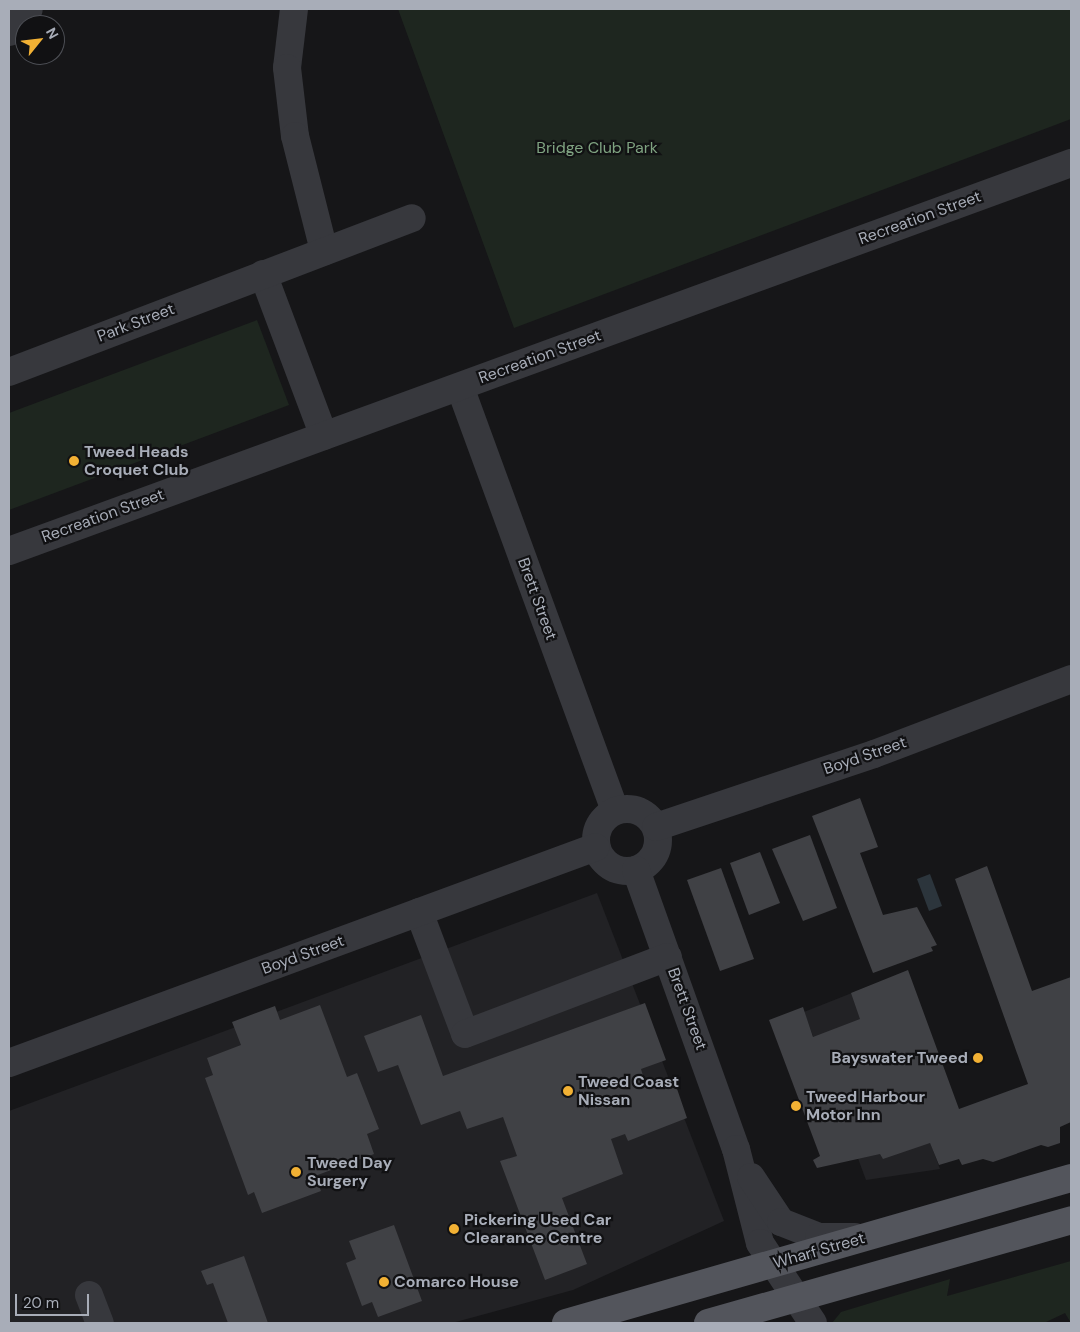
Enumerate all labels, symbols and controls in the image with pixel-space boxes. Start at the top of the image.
north arrow [15,15,65,65]
text: N [42,24,63,42]
park label: Bridge Club Park [536,138,658,158]
street label: Recreation Street [856,187,984,249]
street label: Park Street [95,299,177,347]
street label: Recreation Street [476,326,604,388]
place label: Tweed Heads Croquet Club [84,442,189,480]
marker: Tweed Heads Croquet Club [68,455,80,467]
street label: Recreation Street [39,485,167,547]
street label: Brett Street [513,555,561,643]
street label: Boyd Street [821,733,909,779]
street label: Boyd Street [259,931,347,979]
street label: Brett Street [663,965,711,1053]
place label: Bayswater Tweed [831,1048,968,1068]
marker: Bayswater Tweed [972,1052,984,1064]
place label: Tweed Coast Nissan [578,1072,679,1110]
marker: Tweed Coast Nissan [562,1085,574,1097]
place label: Tweed Harbour Motor Inn [806,1087,925,1125]
marker: Tweed Harbour Motor Inn [790,1100,802,1112]
place label: Tweed Day Surgery [307,1153,392,1191]
marker: Tweed Day Surgery [289,1165,303,1179]
place label: Pickering Used Car Clearance Centre [464,1210,611,1248]
marker: Pickering Used Car Clearance Centre [448,1223,460,1235]
street label: Wharf Street [771,1229,867,1273]
place label: Comarco House [394,1272,519,1292]
marker: Comarco House [378,1276,390,1288]
scale bar [18,1284,91,1316]
text: 20 m [23,1293,59,1313]

